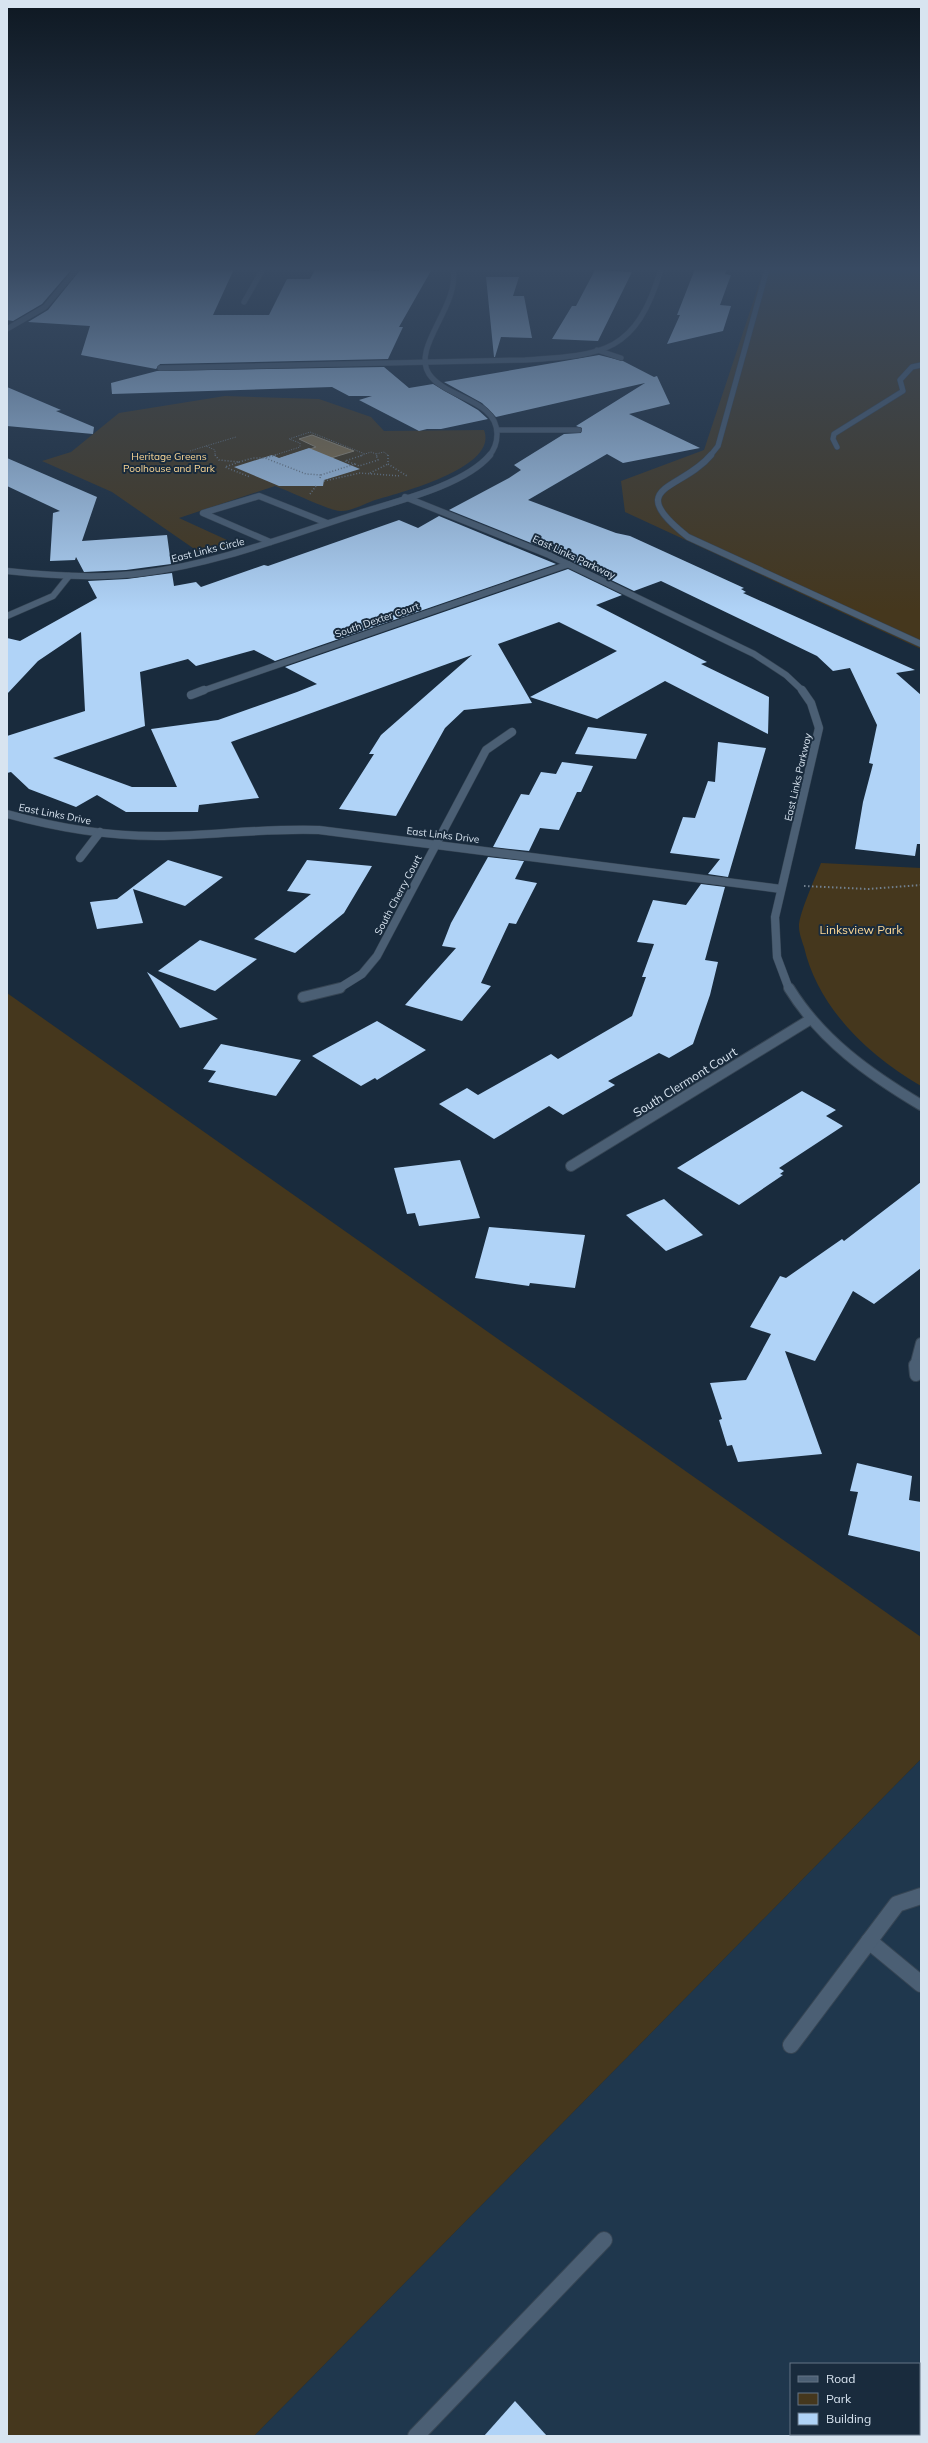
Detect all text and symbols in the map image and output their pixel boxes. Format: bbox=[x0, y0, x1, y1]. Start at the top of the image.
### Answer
park label: Heritage Greens Poolhouse and Park bbox=[123, 450, 216, 475]
street label: East Links Parkway bbox=[531, 532, 618, 582]
street label: East Links Circle bbox=[170, 535, 246, 565]
street label: South Dexter Court bbox=[333, 599, 421, 641]
street label: East Links Parkway bbox=[782, 731, 815, 822]
street label: East Links Drive bbox=[18, 801, 92, 827]
street label: East Links Drive bbox=[406, 824, 480, 846]
street label: South Cherry Court bbox=[371, 852, 425, 937]
park label: Linksview Park bbox=[820, 922, 903, 937]
street label: South Clermont Court bbox=[630, 1044, 740, 1120]
legend bbox=[790, 2363, 920, 2435]
text: Road bbox=[826, 2371, 855, 2386]
text: Park bbox=[826, 2391, 852, 2406]
text: Building bbox=[826, 2411, 871, 2426]

